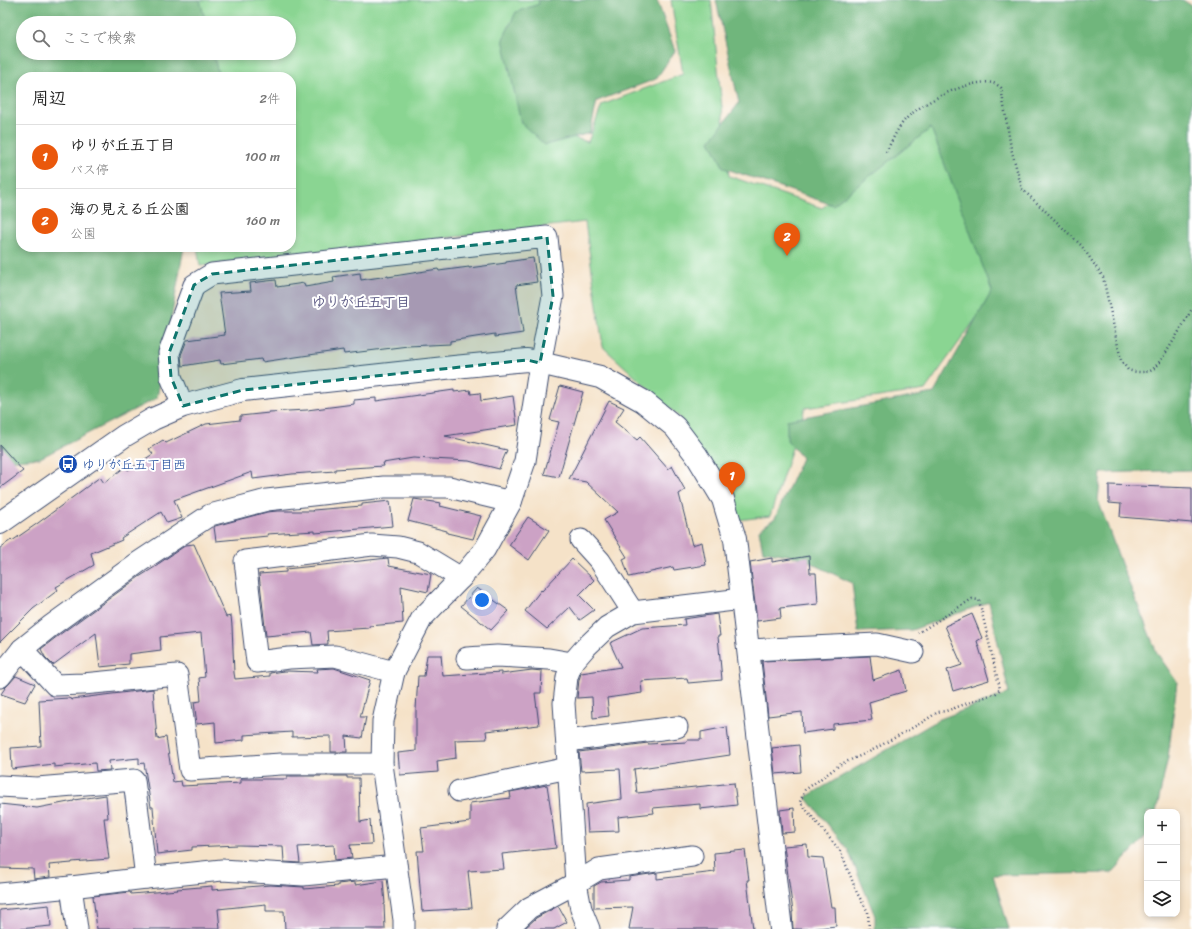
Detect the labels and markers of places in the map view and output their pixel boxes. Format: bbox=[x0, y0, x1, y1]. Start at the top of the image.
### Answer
pin: 2 bbox=[774, 223, 800, 256]
bus stop icon: ゆりが丘五丁目西 bbox=[57, 453, 79, 475]
place label: ゆりが丘五丁目西 bbox=[82, 453, 186, 476]
pin: 1 bbox=[719, 462, 745, 495]

